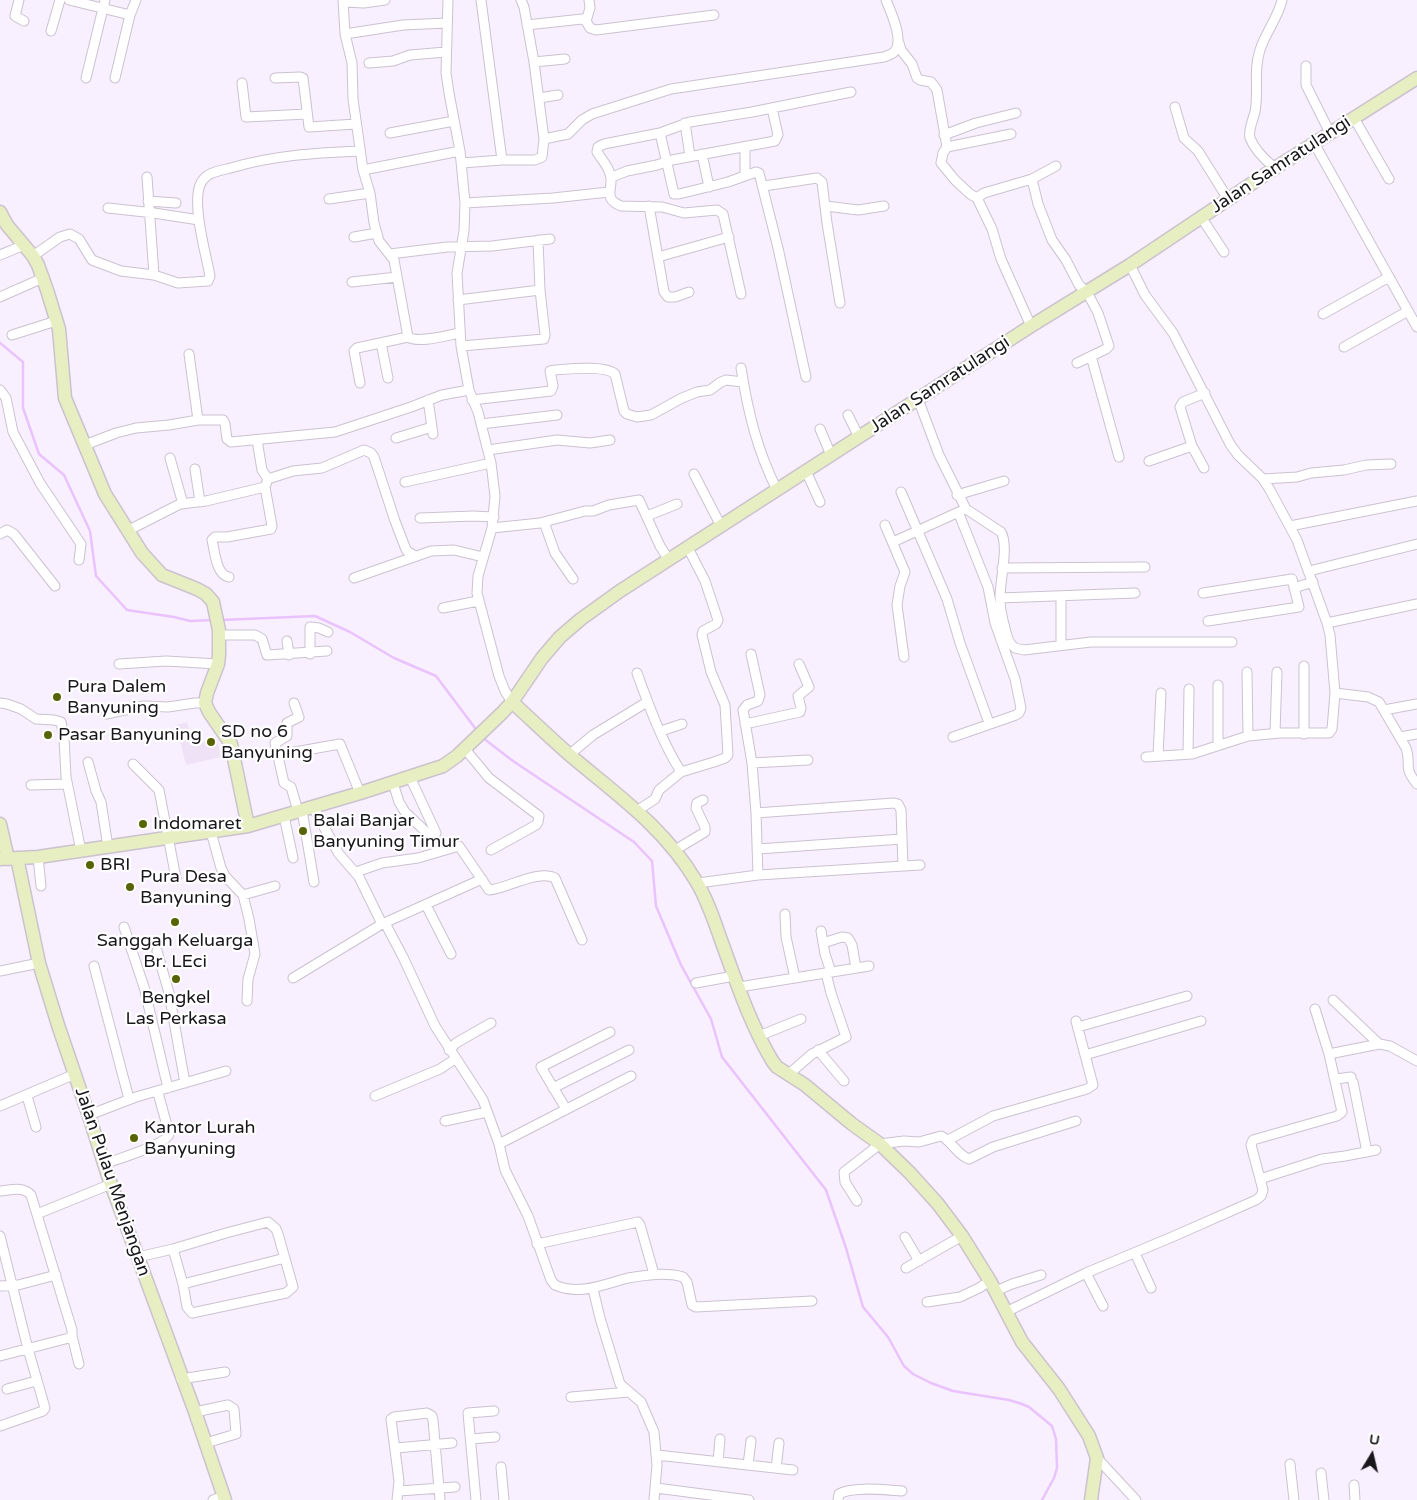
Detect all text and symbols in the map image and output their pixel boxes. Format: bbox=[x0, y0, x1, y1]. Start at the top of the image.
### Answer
street label: Jalan Samratulangi bbox=[1207, 112, 1355, 218]
street label: Jalan Samratulangi bbox=[866, 332, 1014, 438]
place label: Pura Dalem Banyuning bbox=[67, 676, 166, 719]
marker: Pura Dalem Banyuning bbox=[51, 691, 63, 703]
place label: SD no 6 Banyuning bbox=[221, 721, 313, 764]
place label: Pasar Banyuning bbox=[58, 724, 202, 746]
marker: Pasar Banyuning bbox=[42, 729, 54, 741]
marker: SD no 6 Banyuning bbox=[205, 736, 217, 748]
place label: Balai Banjar Banyuning Timur bbox=[313, 810, 459, 852]
place label: Indomaret bbox=[153, 813, 242, 835]
marker: Indomaret bbox=[137, 818, 149, 830]
marker: Balai Banjar Banyuning Timur bbox=[297, 825, 309, 837]
place label: BRI bbox=[100, 854, 130, 876]
marker: BRI bbox=[84, 859, 96, 871]
place label: Pura Desa Banyuning bbox=[140, 866, 232, 909]
marker: Pura Desa Banyuning bbox=[124, 881, 136, 893]
marker: Sanggah Keluarga Br. LEci bbox=[169, 916, 181, 928]
place label: Sanggah Keluarga Br. LEci bbox=[97, 930, 253, 972]
marker: Bengkel Las Perkasa bbox=[170, 973, 182, 985]
place label: Bengkel Las Perkasa bbox=[125, 987, 227, 1030]
street label: Jalan Pulau Menjangan bbox=[70, 1085, 154, 1279]
place label: Kantor Lurah Banyuning bbox=[144, 1117, 255, 1160]
marker: Kantor Lurah Banyuning bbox=[128, 1132, 140, 1144]
north arrow bbox=[1347, 1430, 1397, 1480]
text: U bbox=[1368, 1430, 1381, 1449]

